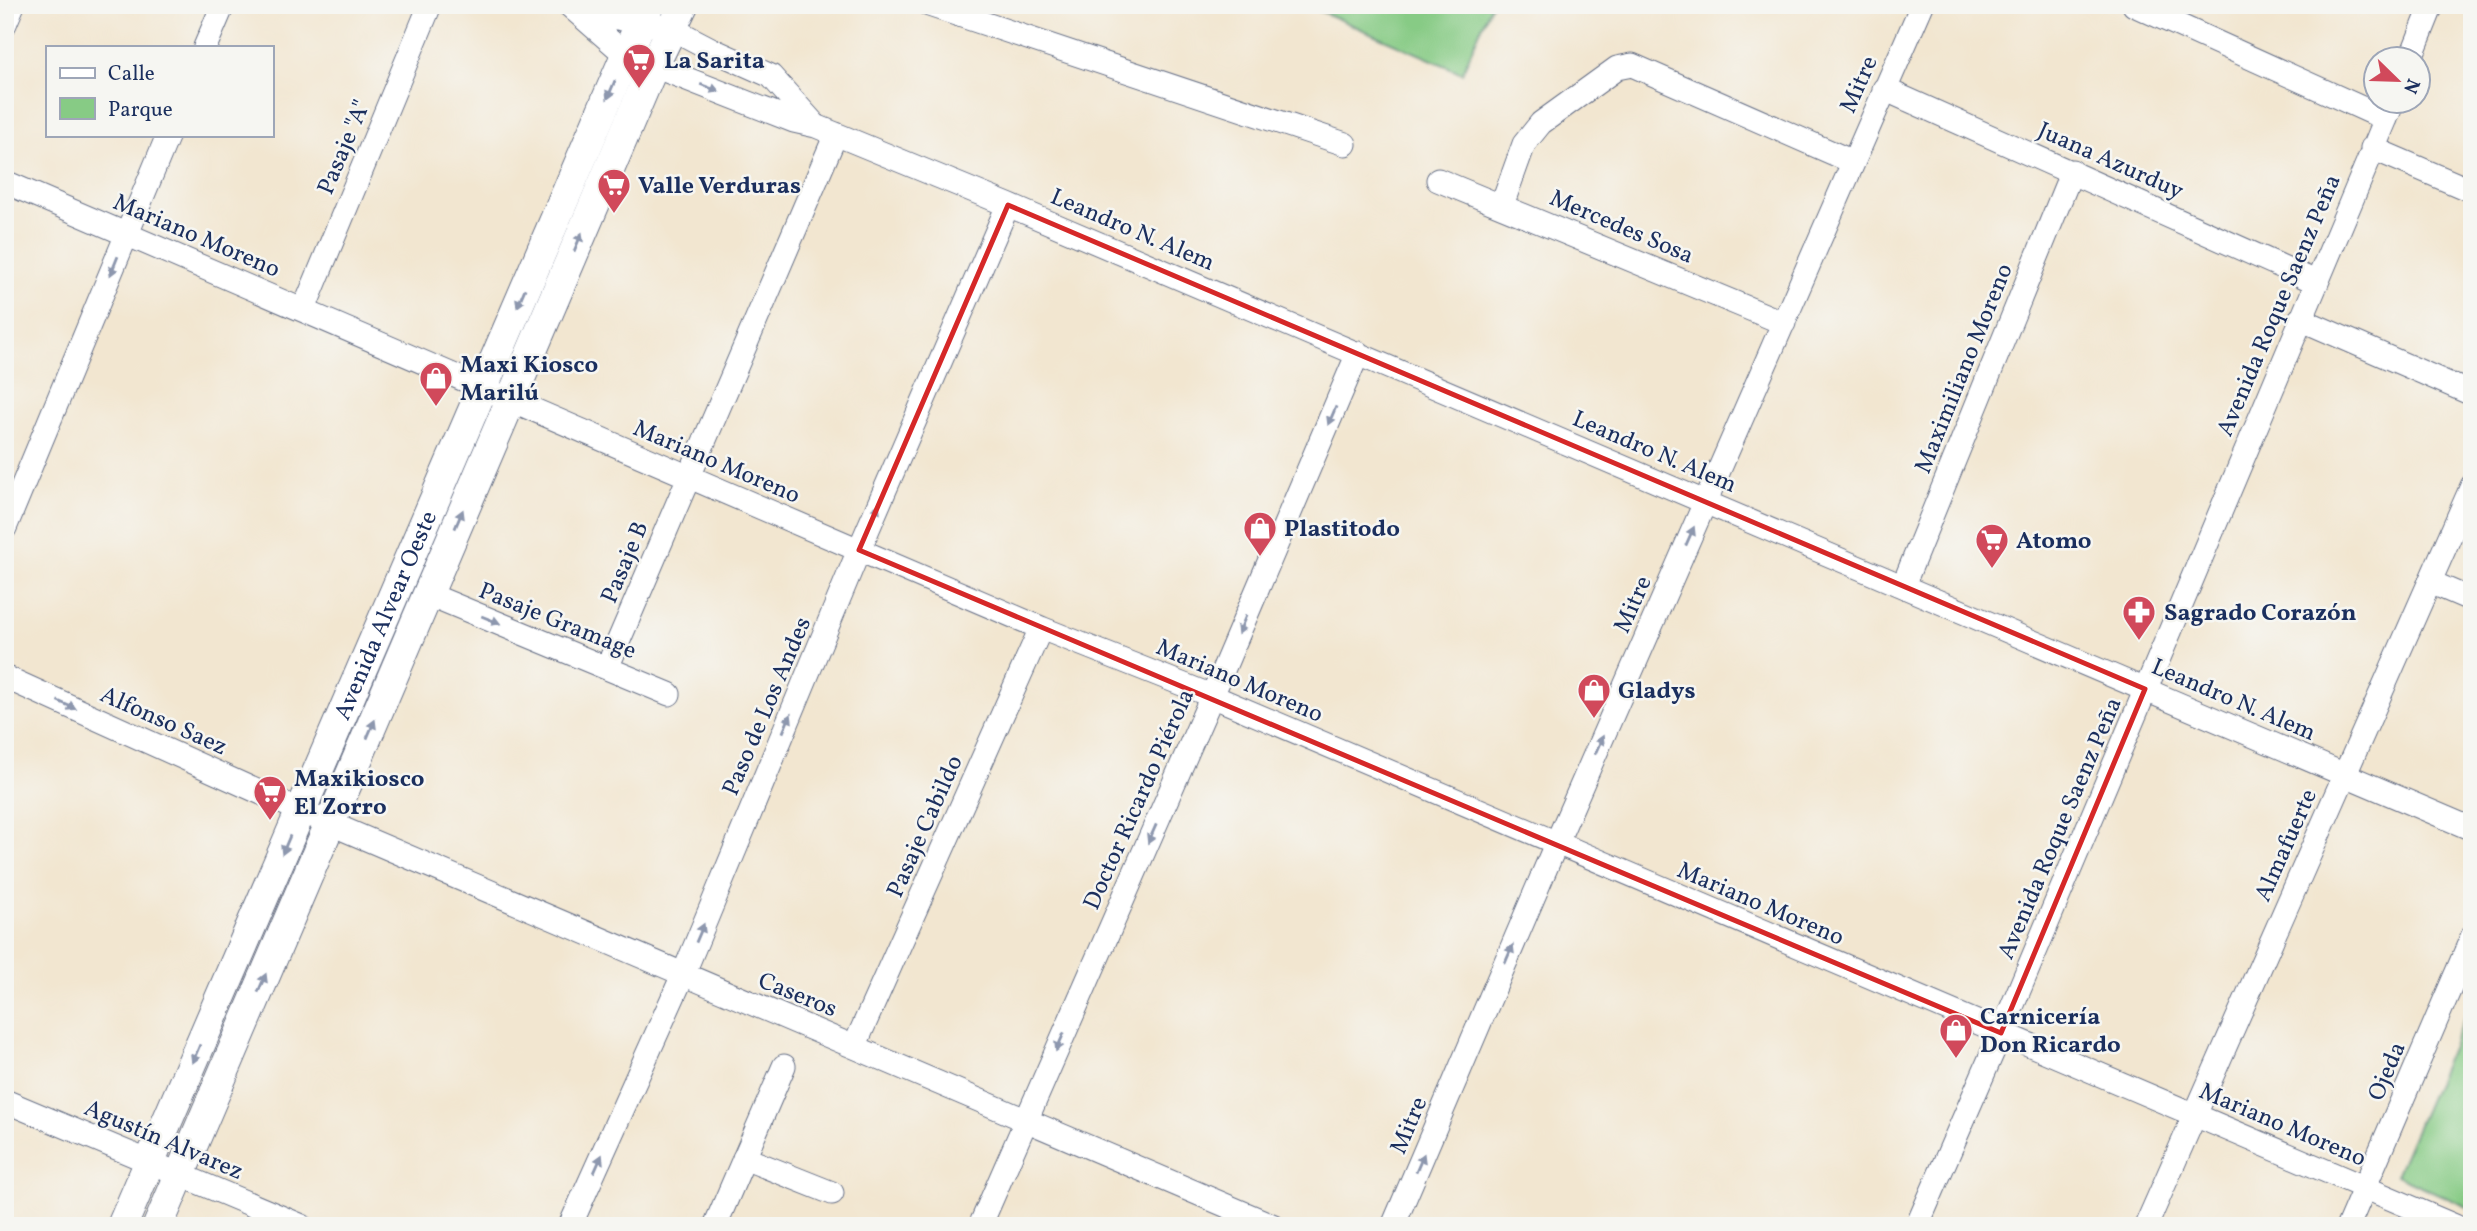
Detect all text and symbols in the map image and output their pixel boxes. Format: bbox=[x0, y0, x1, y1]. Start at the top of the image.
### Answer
supermarket icon: La Sarita bbox=[620, 41, 658, 90]
place label: La Sarita bbox=[664, 45, 765, 79]
legend bbox=[46, 46, 273, 136]
north arrow bbox=[2362, 46, 2432, 116]
street label: Mitre bbox=[1832, 51, 1887, 119]
text: Calle bbox=[108, 60, 155, 89]
text: N bbox=[2396, 74, 2425, 97]
one-way arrow bbox=[605, 79, 616, 100]
one-way arrow bbox=[700, 83, 721, 94]
street label: Pasaje "A" bbox=[310, 95, 380, 200]
text: Parque bbox=[108, 96, 173, 125]
street label: Juana Azurduy bbox=[2032, 115, 2189, 209]
supermarket icon: Valle Verduras bbox=[595, 166, 633, 215]
place label: Valle Verduras bbox=[638, 170, 801, 204]
street label: Avenida Roque Saenz Peña bbox=[2209, 170, 2350, 442]
street label: Leandro N. Alem bbox=[1045, 181, 1220, 281]
street label: Mercedes Sosa bbox=[1544, 182, 1699, 274]
street label: Mariano Moreno bbox=[107, 186, 285, 287]
one-way arrow bbox=[572, 232, 583, 253]
one-way arrow bbox=[108, 255, 119, 276]
street label: Maximiliano Moreno bbox=[1907, 259, 2023, 479]
one-way arrow bbox=[515, 288, 526, 309]
place label: Maxi Kiosco Marilú bbox=[460, 349, 598, 411]
shop icon: Maxi Kiosco Marilú bbox=[417, 359, 455, 408]
street label: Leandro N. Alem bbox=[1567, 403, 1742, 503]
one-way arrow bbox=[1326, 405, 1337, 426]
street label: Mariano Moreno bbox=[627, 412, 805, 513]
one-way arrow bbox=[870, 503, 881, 524]
street label: Avenida Alvear Oeste bbox=[327, 506, 447, 726]
one-way arrow bbox=[454, 508, 465, 529]
shop icon: Plastitodo bbox=[1241, 509, 1279, 558]
place label: Plastitodo bbox=[1284, 513, 1400, 547]
street label: Pasaje B bbox=[593, 517, 658, 609]
supermarket icon: Atomo bbox=[1973, 521, 2011, 570]
place label: Atomo bbox=[2016, 525, 2091, 559]
one-way arrow bbox=[1685, 526, 1696, 547]
street label: Mitre bbox=[1606, 571, 1661, 639]
street label: Pasaje Gramage bbox=[473, 575, 641, 669]
pharmacy icon: Sagrado Corazón bbox=[2120, 593, 2158, 642]
place label: Sagrado Corazón bbox=[2164, 597, 2357, 631]
street label: Paso de Los Andes bbox=[715, 612, 821, 801]
one-way arrow bbox=[480, 615, 501, 626]
one-way arrow bbox=[1237, 615, 1248, 636]
street label: Mariano Moreno bbox=[1150, 631, 1328, 732]
street label: Leandro N. Alem bbox=[2146, 651, 2321, 751]
shop icon: Gladys bbox=[1575, 671, 1613, 720]
place label: Gladys bbox=[1618, 675, 1696, 709]
street label: Alfonso Saez bbox=[94, 679, 232, 765]
street label: Doctor Ricardo Piérola bbox=[1076, 684, 1204, 916]
street label: Avenida Roque Saenz Peña bbox=[1990, 693, 2131, 965]
one-way arrow bbox=[57, 700, 78, 711]
one-way arrow bbox=[782, 713, 793, 734]
one-way arrow bbox=[365, 718, 376, 739]
one-way arrow bbox=[1594, 734, 1605, 755]
street label: Pasaje Cabildo bbox=[879, 750, 972, 903]
place label: Maxikiosco El Zorro bbox=[294, 763, 425, 825]
supermarket icon: Maxikiosco El Zorro bbox=[251, 773, 289, 822]
street label: Almafuerte bbox=[2247, 784, 2327, 908]
one-way arrow bbox=[1146, 823, 1157, 844]
one-way arrow bbox=[280, 835, 291, 856]
street label: Mariano Moreno bbox=[1671, 854, 1849, 955]
one-way arrow bbox=[695, 923, 706, 944]
one-way arrow bbox=[1504, 943, 1515, 964]
street label: Caseros bbox=[753, 965, 842, 1027]
one-way arrow bbox=[256, 973, 268, 993]
place label: Carnicería Don Ricardo bbox=[1980, 1001, 2121, 1063]
shop icon: Carnicería Don Ricardo bbox=[1937, 1011, 1975, 1060]
one-way arrow bbox=[1054, 1031, 1065, 1052]
street label: Ojeda bbox=[2360, 1037, 2415, 1107]
one-way arrow bbox=[190, 1044, 202, 1064]
street label: Mariano Moreno bbox=[2193, 1075, 2371, 1176]
street label: Agustín Alvarez bbox=[78, 1092, 248, 1190]
street label: Mitre bbox=[1383, 1092, 1437, 1160]
one-way arrow bbox=[593, 1153, 604, 1174]
one-way arrow bbox=[1414, 1153, 1426, 1173]

